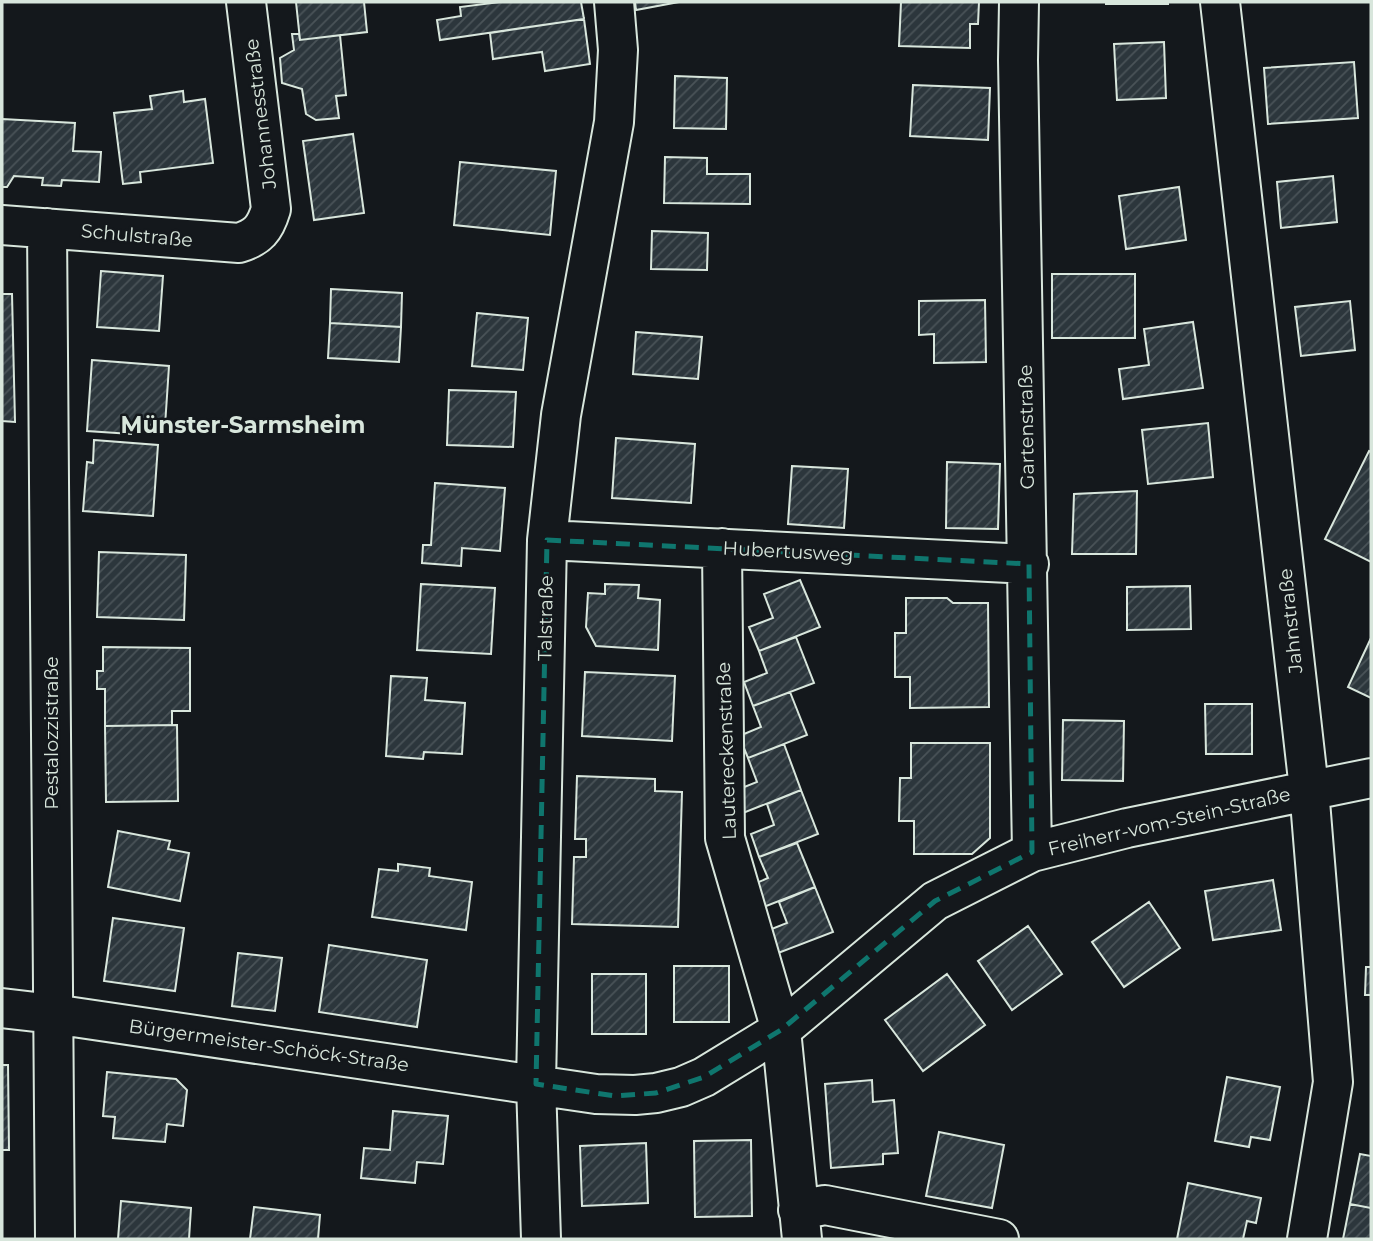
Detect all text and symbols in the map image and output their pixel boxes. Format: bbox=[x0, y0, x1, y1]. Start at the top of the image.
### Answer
street label: Johannesstraße bbox=[240, 38, 281, 191]
street label: Schulstraße bbox=[80, 219, 194, 252]
street label: Gartenstraße bbox=[1014, 364, 1039, 490]
district label: Münster-Sarmsheim bbox=[121, 411, 365, 439]
street label: Hubertusweg bbox=[722, 537, 854, 566]
street label: Jahnstraße bbox=[1274, 567, 1308, 676]
street label: Talstraße bbox=[533, 575, 558, 661]
street label: Pestalozzistraße bbox=[40, 656, 63, 810]
street label: Lautereckenstraße bbox=[712, 662, 741, 840]
street label: Freiherr-vom-Stein-Straße bbox=[1046, 782, 1293, 861]
street label: Bürgermeister-Schöck-Straße bbox=[127, 1014, 410, 1077]

